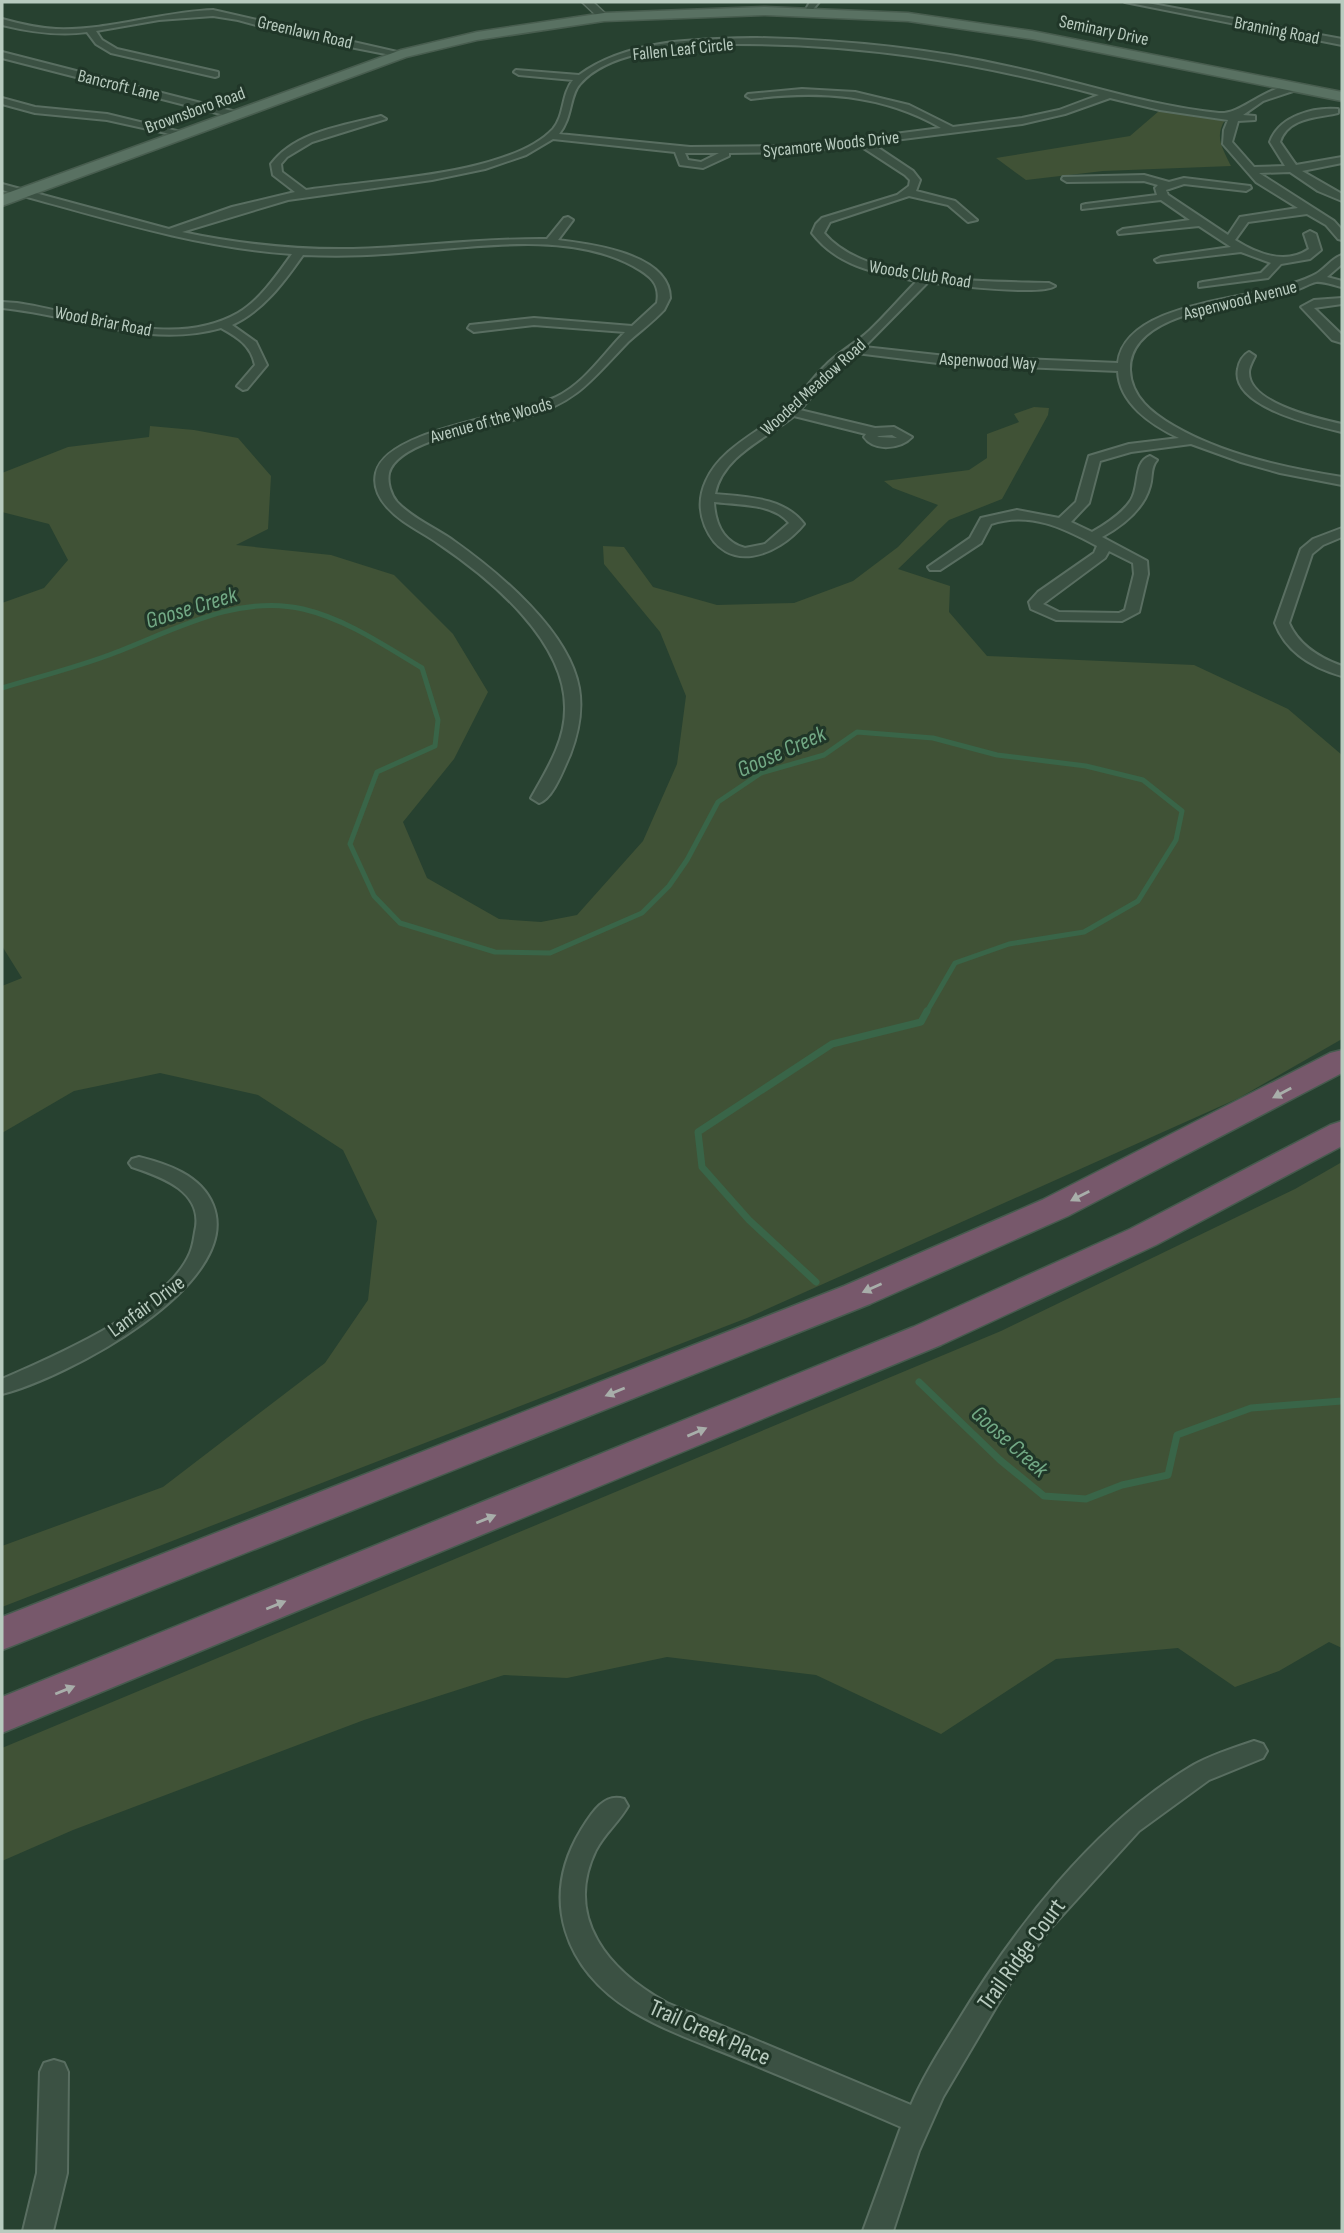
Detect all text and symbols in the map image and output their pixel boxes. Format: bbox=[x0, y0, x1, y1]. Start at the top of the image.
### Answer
street label: Greenlawn Road bbox=[255, 11, 354, 54]
street label: Seminary Drive bbox=[1057, 11, 1151, 50]
street label: Branning Road bbox=[1233, 12, 1321, 49]
street label: Fallen Leaf Circle bbox=[632, 34, 735, 65]
street label: Bancroft Lane bbox=[76, 65, 162, 106]
street label: Brownsboro Road bbox=[142, 83, 248, 138]
street label: Sycamore Woods Drive bbox=[762, 127, 900, 162]
street label: Woods Club Road bbox=[867, 256, 972, 293]
street label: Aspenwood Avenue bbox=[1180, 276, 1299, 325]
street label: Wood Briar Road bbox=[53, 302, 153, 341]
street label: Wooded Meadow Road bbox=[756, 335, 870, 440]
street label: Aspenwood Way bbox=[938, 348, 1037, 375]
street label: Avenue of the Woods bbox=[427, 393, 555, 448]
water label: Goose Creek bbox=[142, 580, 242, 635]
water label: Goose Creek bbox=[733, 719, 831, 784]
one-way arrow bbox=[1272, 1087, 1292, 1098]
one-way arrow bbox=[1069, 1189, 1089, 1201]
street label: Lanfair Drive bbox=[103, 1270, 190, 1343]
one-way arrow bbox=[861, 1283, 882, 1294]
one-way arrow bbox=[605, 1387, 626, 1398]
water label: Goose Creek bbox=[965, 1400, 1055, 1485]
one-way arrow bbox=[686, 1427, 707, 1438]
one-way arrow bbox=[476, 1513, 497, 1524]
one-way arrow bbox=[265, 1599, 286, 1610]
one-way arrow bbox=[55, 1685, 76, 1696]
street label: Trail Ridge Court bbox=[971, 1893, 1072, 2016]
street label: Trail Creek Place bbox=[645, 1993, 775, 2072]

